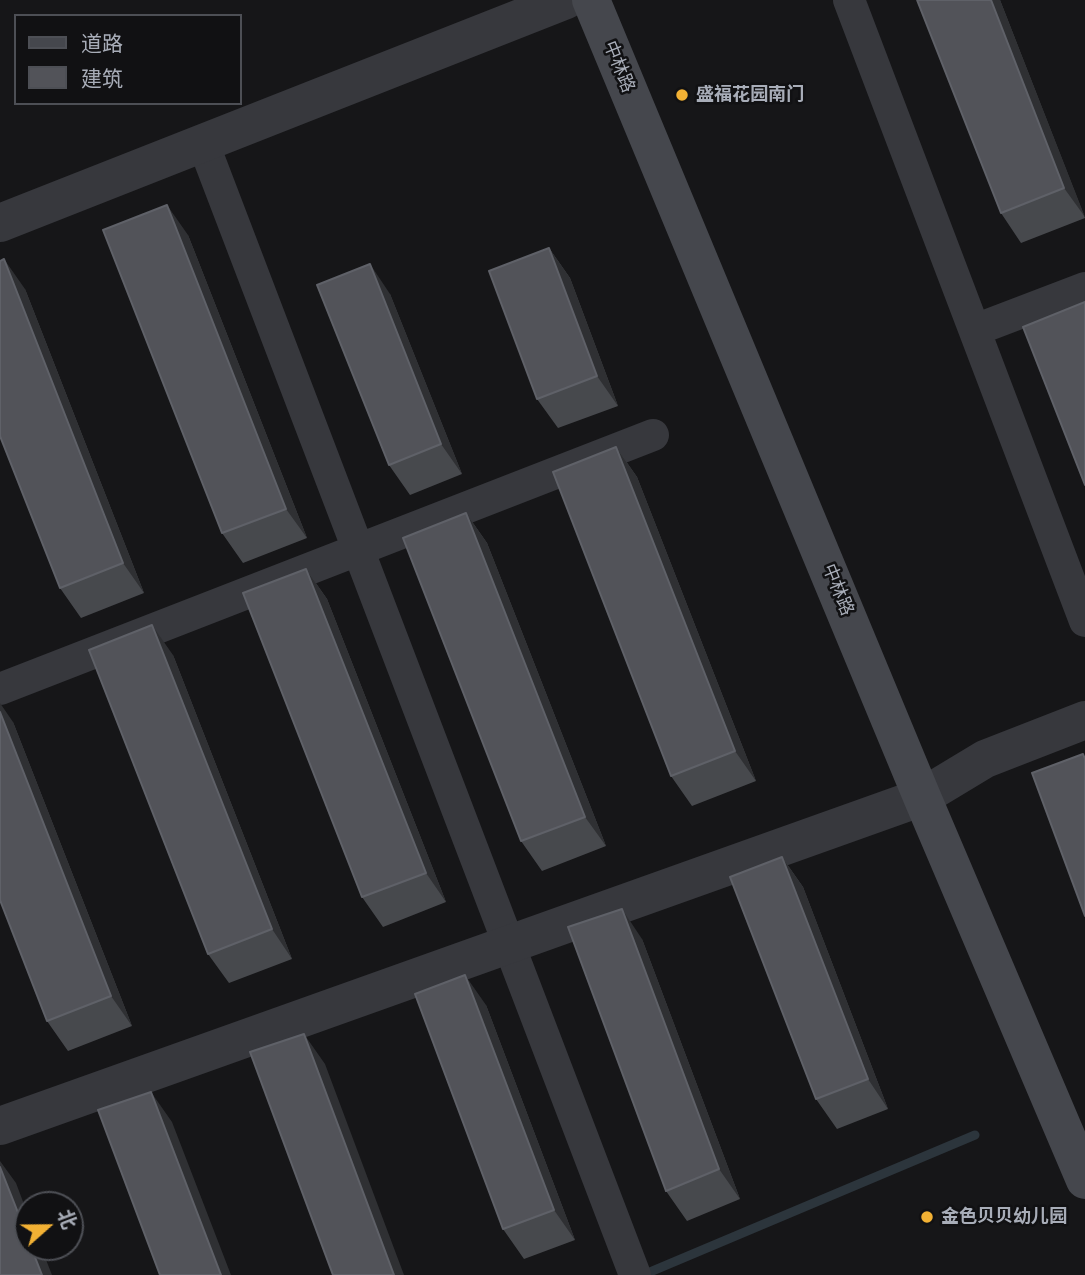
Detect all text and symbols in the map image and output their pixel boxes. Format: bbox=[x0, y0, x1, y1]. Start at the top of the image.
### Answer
legend bbox=[14, 14, 242, 105]
text: 道路 bbox=[81, 29, 123, 58]
street label: 中林路 bbox=[598, 38, 638, 96]
text: 建筑 bbox=[81, 64, 123, 93]
place label: 盛福花园南门 bbox=[696, 84, 804, 106]
marker: 盛福花园南门 bbox=[674, 87, 690, 103]
street label: 中林路 bbox=[817, 561, 857, 619]
north arrow bbox=[14, 1191, 84, 1261]
text: 北 bbox=[51, 1205, 83, 1233]
place label: 金色贝贝幼儿园 bbox=[941, 1206, 1067, 1228]
marker: 金色贝贝幼儿园 bbox=[919, 1209, 935, 1225]

